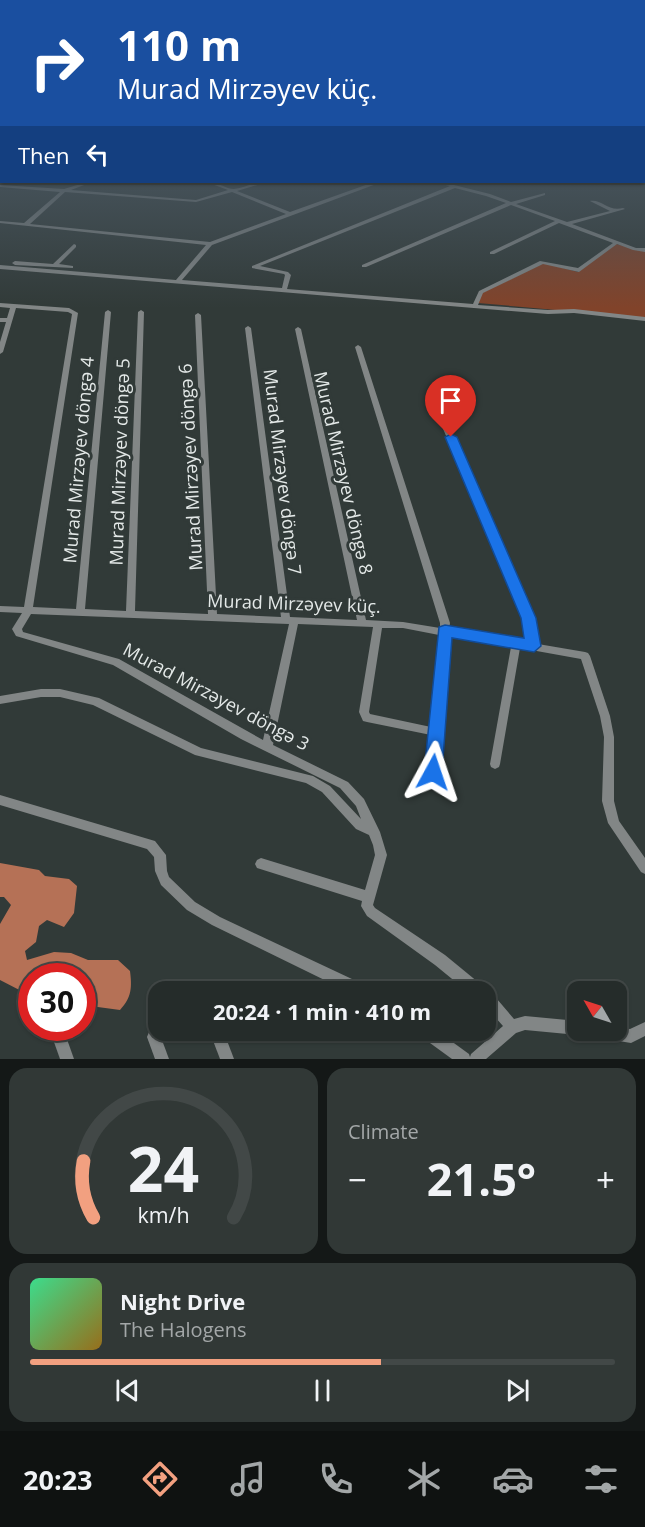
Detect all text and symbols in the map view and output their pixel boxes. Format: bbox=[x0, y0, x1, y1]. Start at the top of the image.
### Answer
text: 110 m bbox=[117, 16, 241, 73]
icon: right bbox=[18, 24, 96, 102]
text: Murad Mirzəyev küç. bbox=[117, 70, 377, 107]
icon: left bbox=[81, 138, 114, 171]
text: Then bbox=[18, 140, 69, 170]
street label: Murad Mirzəyev döngə 4 bbox=[57, 356, 99, 564]
street label: Murad Mirzəyev döngə 5 bbox=[103, 358, 135, 566]
street label: Murad Mirzəyev döngə 6 bbox=[173, 363, 207, 571]
street label: Murad Mirzəyev döngə 7 bbox=[258, 367, 308, 576]
street label: Murad Mirzəyev döngə 8 bbox=[309, 369, 379, 577]
pin bbox=[425, 375, 476, 437]
icon: arrive bbox=[434, 384, 467, 417]
street label: Murad Mirzəyev küç. bbox=[207, 588, 381, 618]
street label: Murad Mirzəyev döngə 3 bbox=[119, 637, 314, 755]
position arrow bbox=[401, 740, 465, 804]
speed limit sign: 30 bbox=[18, 963, 96, 1041]
north arrow bbox=[567, 981, 627, 1041]
map controls bbox=[567, 981, 627, 1041]
text: 20:24 · 1 min · 410 m bbox=[213, 996, 431, 1026]
text: Climate bbox=[348, 1118, 419, 1145]
text: 24 bbox=[128, 1125, 199, 1210]
text: 21.5° bbox=[427, 1148, 536, 1209]
text: − bbox=[348, 1157, 367, 1202]
text: + bbox=[596, 1157, 615, 1202]
text: km/h bbox=[137, 1200, 190, 1229]
text: Night Drive bbox=[120, 1286, 245, 1316]
text: The Halogens bbox=[120, 1316, 247, 1343]
icon: previous bbox=[111, 1374, 144, 1407]
icon: pause bbox=[306, 1374, 339, 1407]
icon: next bbox=[501, 1374, 534, 1407]
icon: directions bbox=[139, 1458, 181, 1500]
icon: music bbox=[227, 1458, 269, 1500]
icon: phone bbox=[315, 1458, 357, 1500]
icon: climate bbox=[403, 1458, 445, 1500]
icon: car bbox=[492, 1458, 534, 1500]
icon: filters bbox=[580, 1458, 622, 1500]
text: 20:23 bbox=[23, 1461, 93, 1498]

